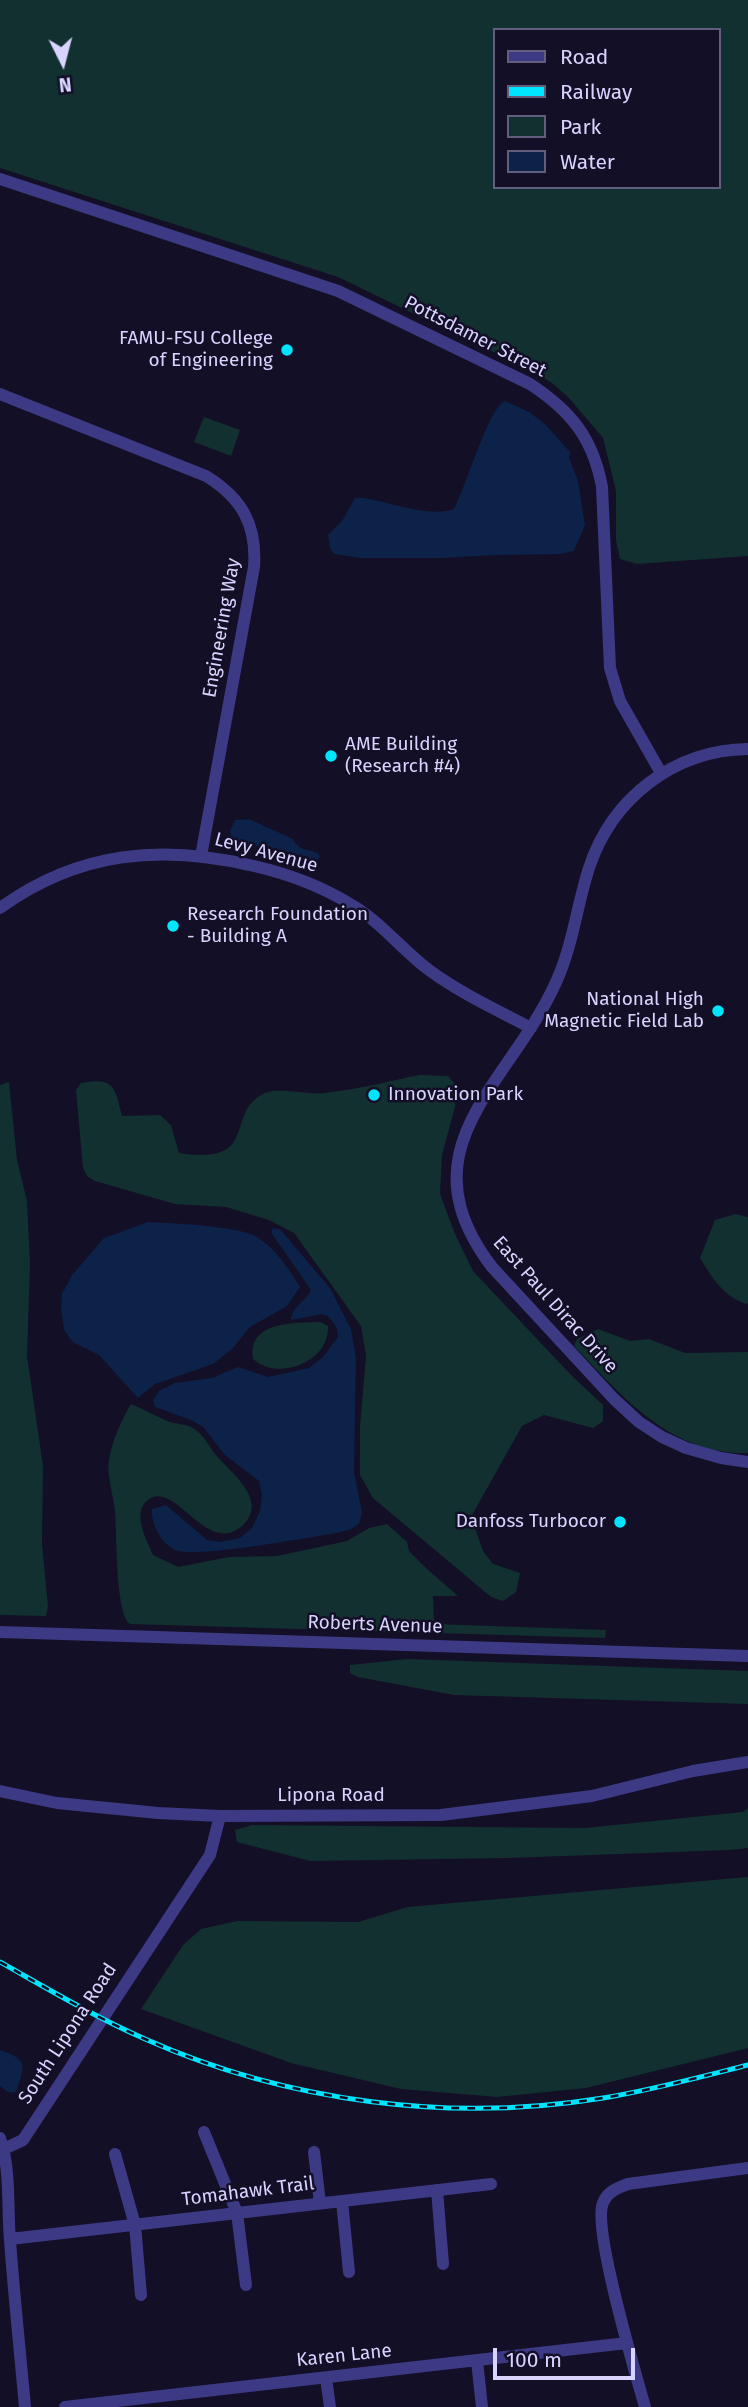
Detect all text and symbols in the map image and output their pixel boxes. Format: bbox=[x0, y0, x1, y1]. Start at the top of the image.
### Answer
north arrow bbox=[28, 28, 98, 98]
legend bbox=[492, 28, 720, 189]
text: Road bbox=[560, 44, 608, 70]
text: N bbox=[58, 72, 73, 96]
text: Railway bbox=[560, 79, 632, 105]
text: Park bbox=[560, 114, 601, 140]
text: Water bbox=[560, 149, 615, 175]
street label: Pottsdamer Street bbox=[400, 291, 550, 383]
place label: FAMU-FSU College of Engineering bbox=[119, 328, 273, 372]
marker: FAMU-FSU College of Engineering bbox=[279, 342, 295, 358]
street label: Engineering Way bbox=[198, 556, 246, 700]
place label: AME Building (Research #4) bbox=[345, 734, 460, 778]
marker: AME Building (Research #4) bbox=[323, 748, 339, 764]
street label: Levy Avenue bbox=[212, 828, 320, 878]
place label: Research Foundation - Building A bbox=[187, 904, 368, 948]
marker: Research Foundation - Building A bbox=[165, 918, 181, 934]
place label: National High Magnetic Field Lab bbox=[544, 989, 704, 1033]
marker: National High Magnetic Field Lab bbox=[710, 1003, 726, 1019]
place label: Innovation Park bbox=[388, 1084, 523, 1106]
marker: Innovation Park bbox=[366, 1087, 382, 1103]
street label: East Paul Dirac Drive bbox=[488, 1232, 622, 1378]
place label: Danfoss Turbocor bbox=[456, 1511, 606, 1533]
marker: Danfoss Turbocor bbox=[612, 1514, 628, 1530]
street label: Roberts Avenue bbox=[307, 1611, 443, 1639]
street label: Lipona Road bbox=[277, 1785, 385, 1807]
street label: South Lipona Road bbox=[14, 1959, 122, 2109]
street label: Tomahawk Trail bbox=[180, 2173, 316, 2211]
scale bar bbox=[496, 2334, 638, 2378]
street label: Karen Lane bbox=[295, 2340, 393, 2372]
text: 100 m bbox=[506, 2347, 562, 2373]

